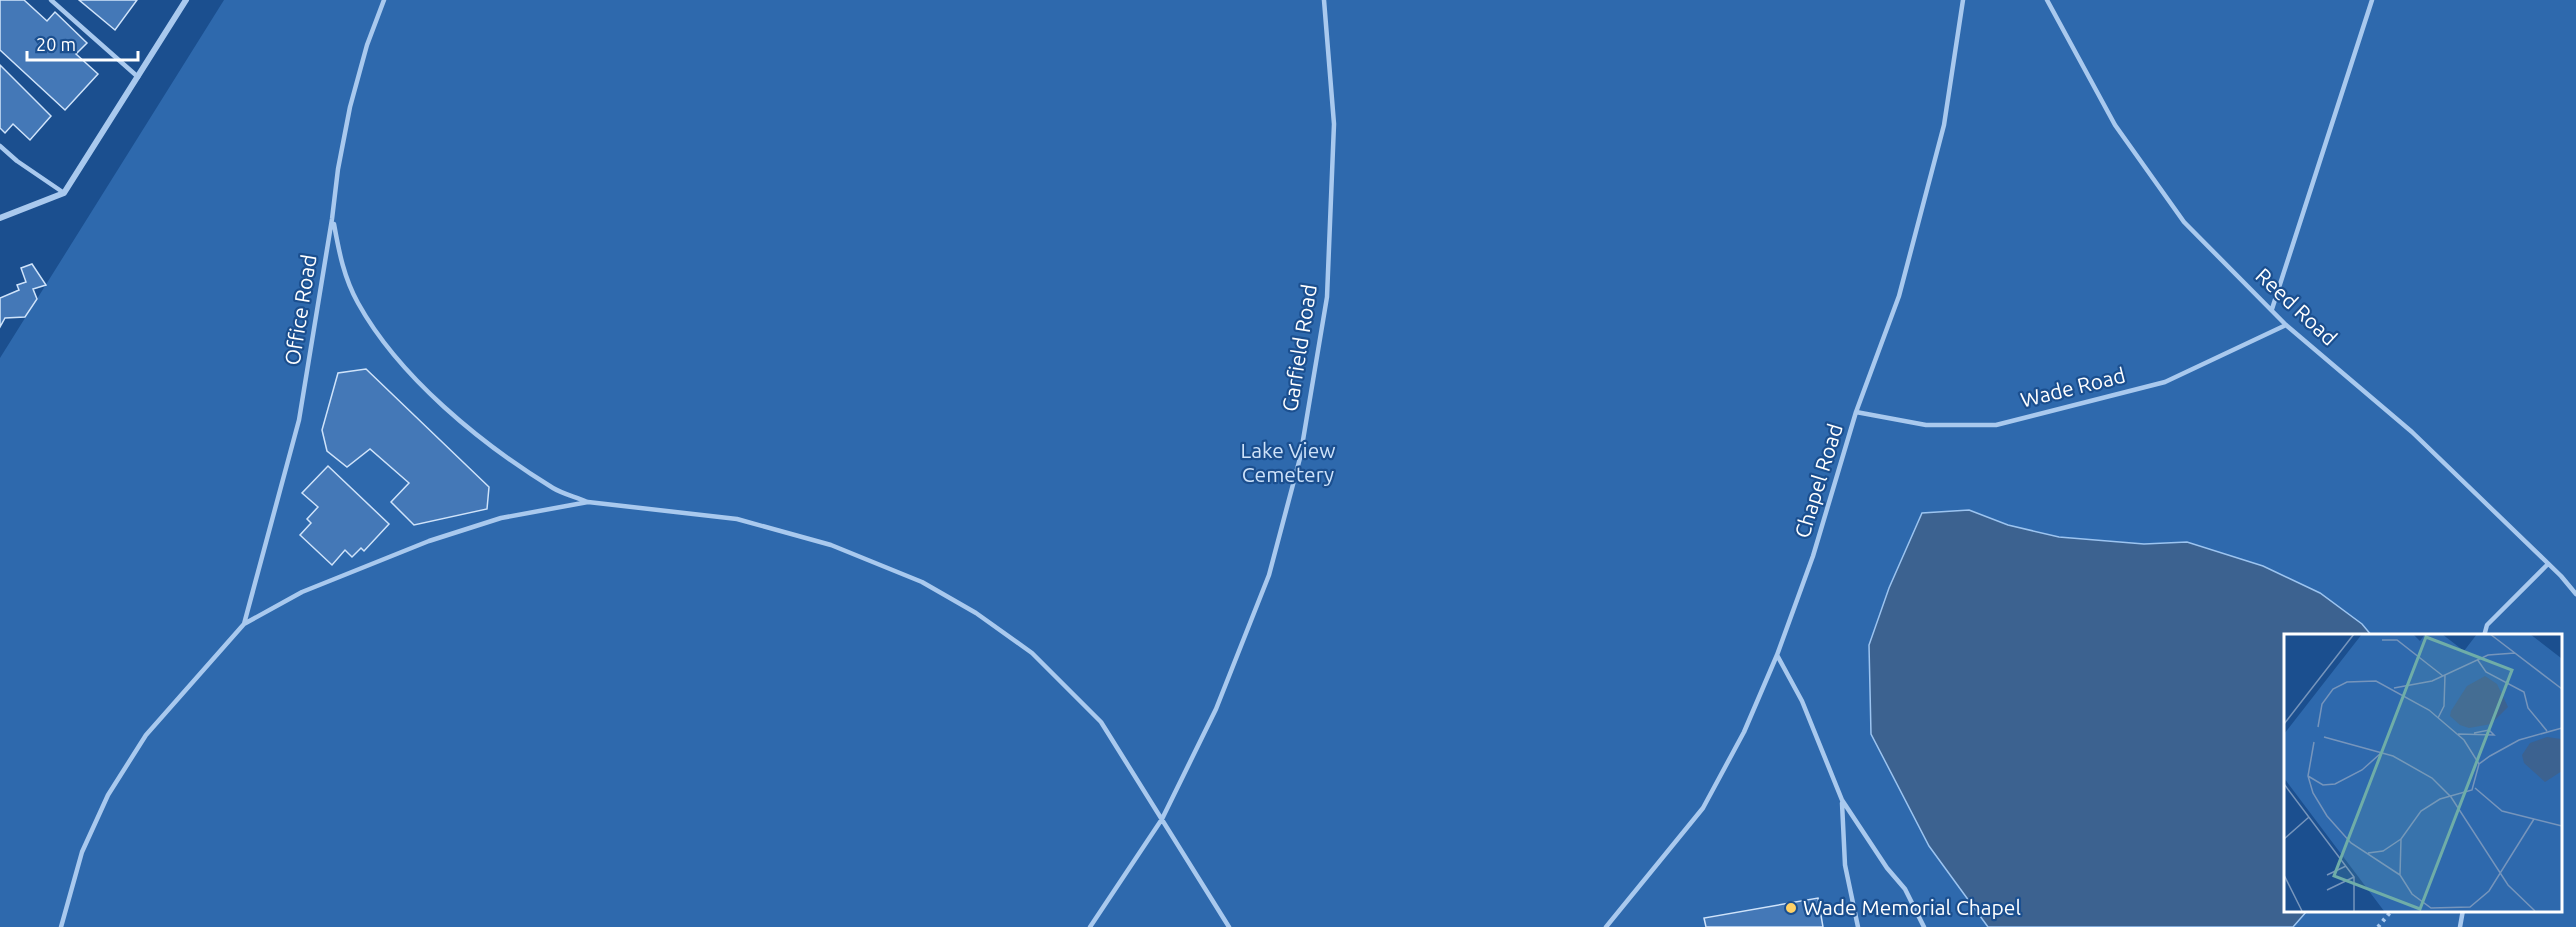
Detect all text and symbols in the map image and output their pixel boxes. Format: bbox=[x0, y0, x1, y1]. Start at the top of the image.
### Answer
scale bar bbox=[27, 24, 138, 62]
text: 20 m bbox=[36, 34, 76, 54]
street label: Office Road bbox=[279, 253, 321, 367]
street label: Reed Road bbox=[2251, 263, 2342, 350]
street label: Garfield Road bbox=[1277, 283, 1321, 413]
street label: Wade Road bbox=[2018, 362, 2128, 412]
street label: Chapel Road bbox=[1789, 421, 1847, 541]
park label: Lake View Cemetery bbox=[1240, 438, 1336, 486]
inset map bbox=[2284, 634, 2561, 912]
place label: Wade Memorial Chapel bbox=[1803, 895, 2021, 919]
marker: Wade Memorial Chapel bbox=[1784, 901, 1798, 915]

